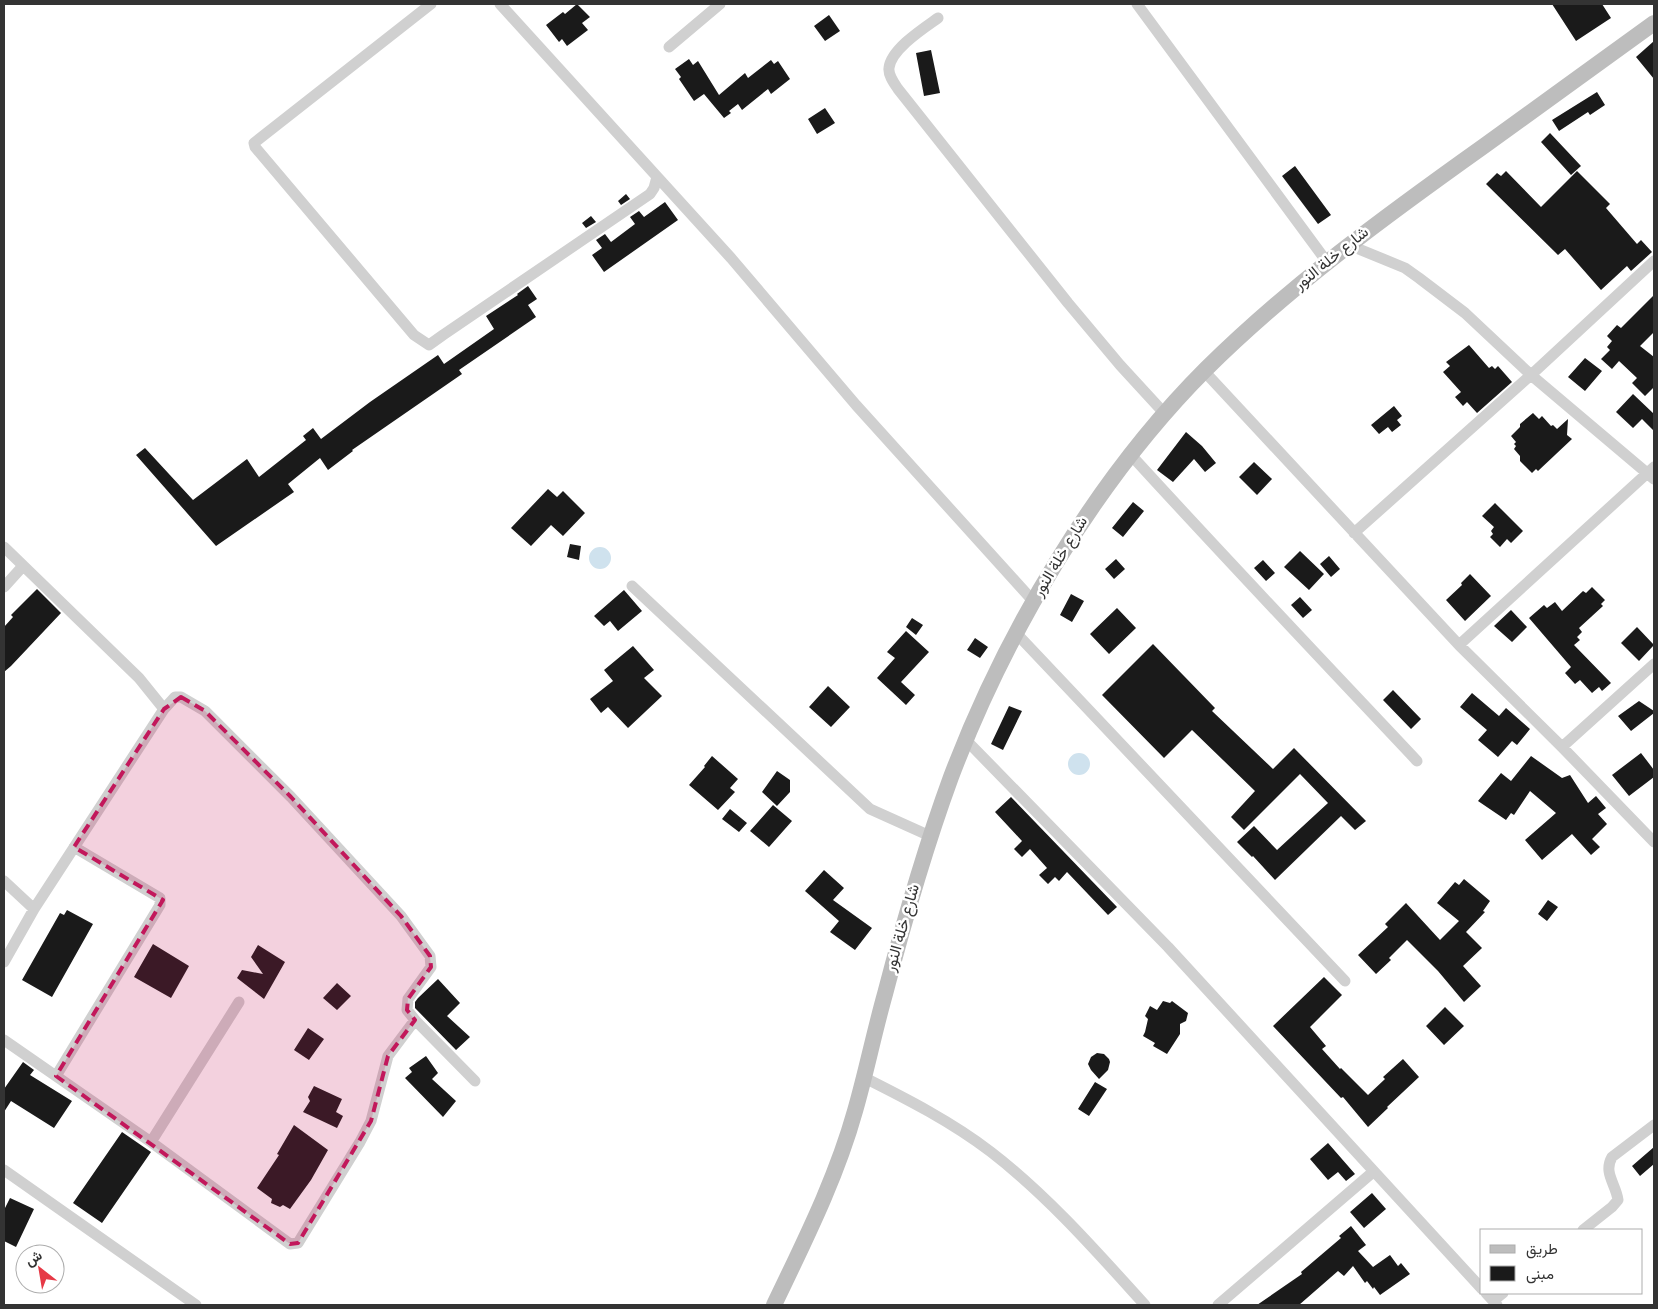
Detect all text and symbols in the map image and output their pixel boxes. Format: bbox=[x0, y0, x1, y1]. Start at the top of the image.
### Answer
street label: شارع خلة النور bbox=[1290, 223, 1373, 296]
street label: شارع خلة النور bbox=[1029, 513, 1093, 602]
street label: شارع خلة النور bbox=[881, 882, 925, 975]
legend bbox=[1480, 1229, 1643, 1294]
text: طريق bbox=[1526, 1241, 1558, 1260]
north arrow bbox=[15, 1244, 65, 1294]
text: ش bbox=[22, 1247, 46, 1271]
text: مبنى bbox=[1526, 1266, 1554, 1285]

